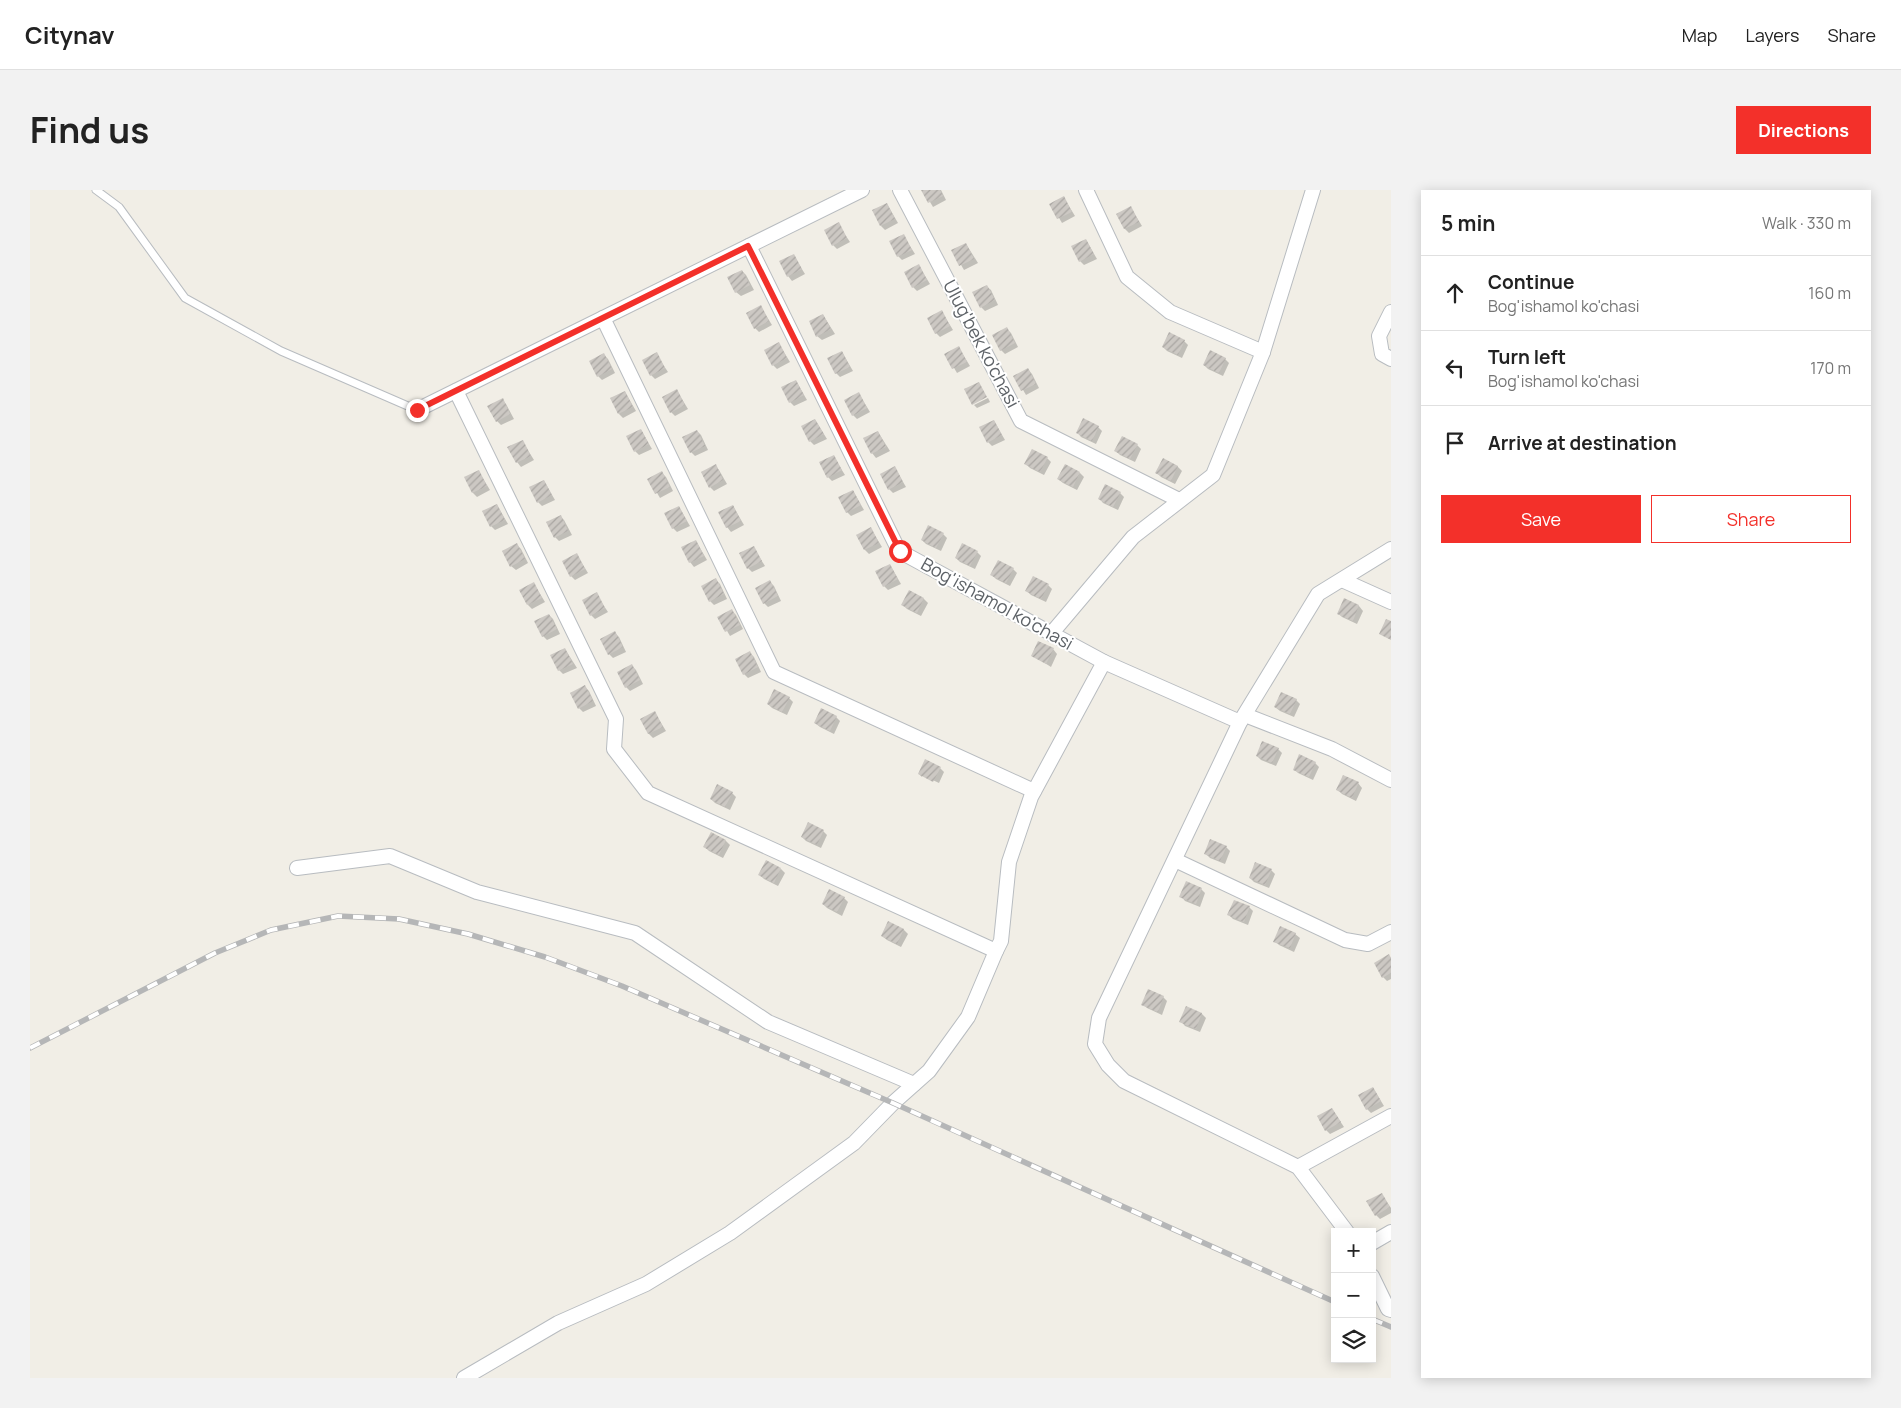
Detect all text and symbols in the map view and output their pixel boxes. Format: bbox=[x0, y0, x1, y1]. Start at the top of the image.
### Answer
text: Citynav bbox=[25, 18, 115, 51]
text: Map bbox=[1682, 23, 1717, 47]
text: Layers bbox=[1745, 23, 1799, 47]
text: Share bbox=[1827, 23, 1876, 47]
text: Find us bbox=[30, 106, 149, 154]
button: Directions bbox=[1736, 106, 1871, 154]
text: 5 min bbox=[1441, 209, 1495, 237]
text: Walk · 330 m bbox=[1762, 212, 1851, 234]
text: Continue bbox=[1488, 269, 1574, 295]
street label: Ulug'bek ko'chasi bbox=[938, 275, 1026, 412]
icon: ahead bbox=[1441, 279, 1469, 307]
text: 160 m bbox=[1808, 282, 1851, 304]
text: Bog'ishamol ko'chasi bbox=[1488, 295, 1640, 317]
text: Turn left bbox=[1488, 344, 1566, 370]
icon: left bbox=[1441, 354, 1469, 382]
text: 170 m bbox=[1810, 357, 1851, 379]
text: Bog'ishamol ko'chasi bbox=[1488, 370, 1640, 392]
route end bbox=[406, 399, 429, 422]
icon: arrive bbox=[1441, 429, 1469, 457]
text: Arrive at destination bbox=[1488, 430, 1677, 456]
button: Save bbox=[1441, 495, 1641, 543]
button: Share bbox=[1651, 495, 1851, 543]
route start bbox=[889, 540, 912, 563]
street label: Bog'ishamol ko'chasi bbox=[917, 551, 1078, 655]
map controls bbox=[1331, 1228, 1376, 1363]
button: + bbox=[1331, 1228, 1376, 1273]
button: − bbox=[1331, 1273, 1376, 1318]
button: layers bbox=[1331, 1318, 1376, 1363]

